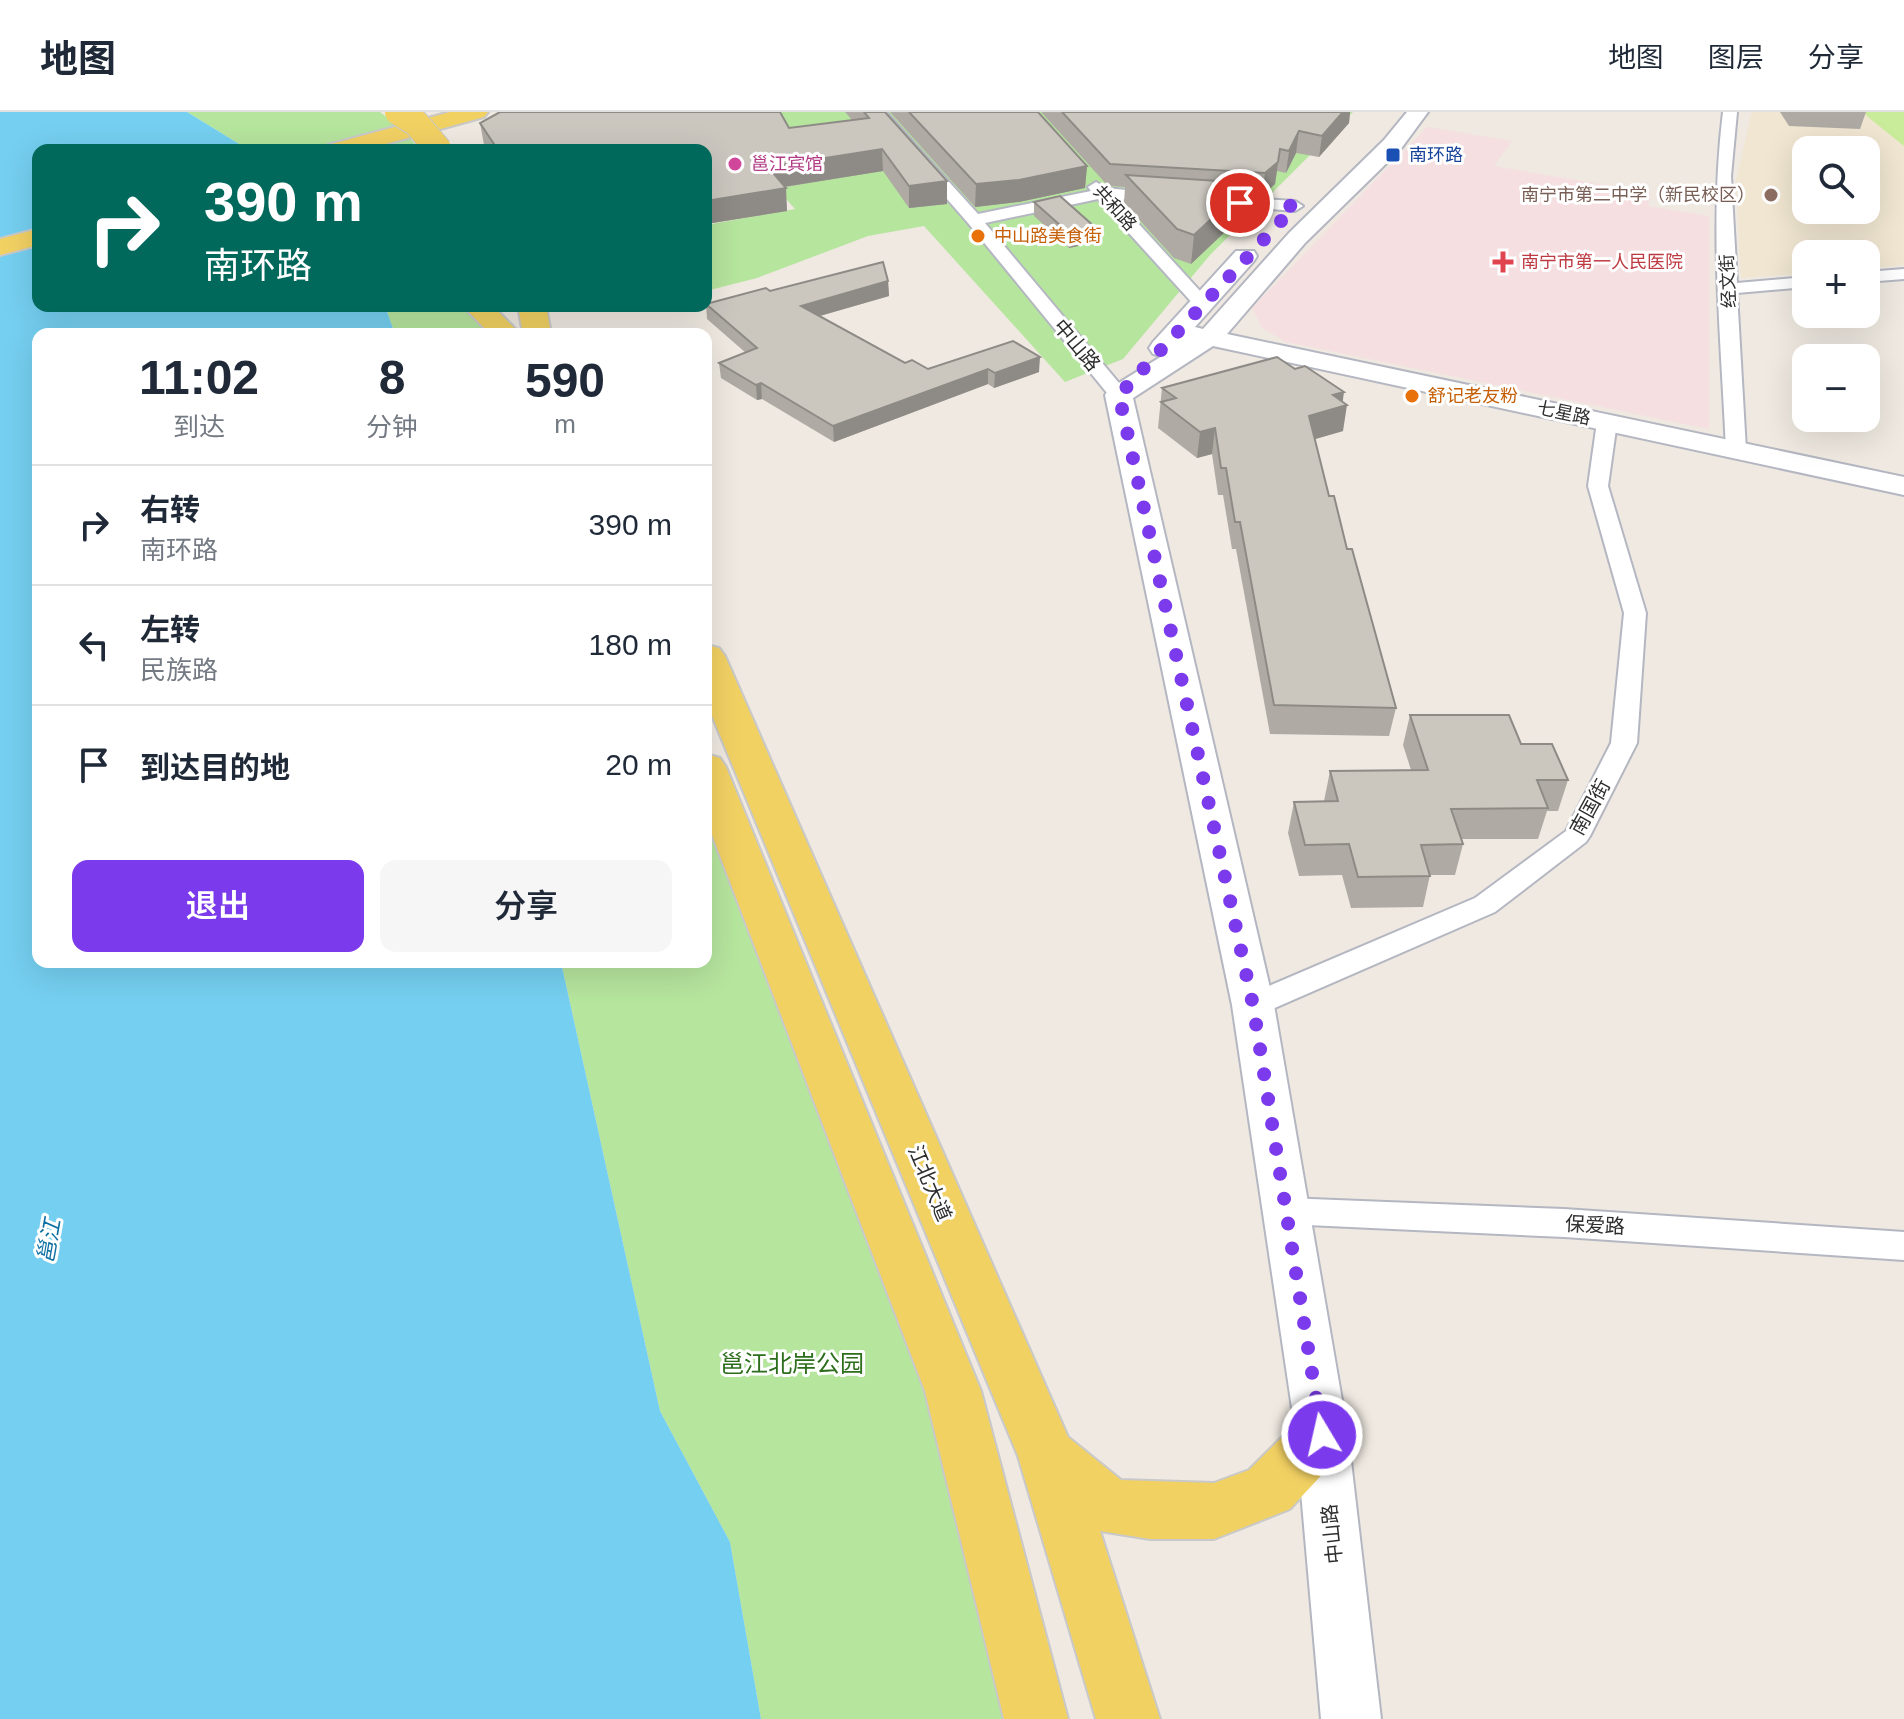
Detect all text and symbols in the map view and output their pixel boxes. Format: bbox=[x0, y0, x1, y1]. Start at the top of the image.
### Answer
text: 地图 bbox=[40, 38, 116, 80]
text: 地图 bbox=[1608, 42, 1664, 73]
text: 图层 bbox=[1708, 42, 1764, 73]
text: 分享 bbox=[1808, 42, 1864, 73]
map controls bbox=[1792, 136, 1880, 432]
button: search bbox=[1792, 136, 1880, 224]
place label: 南环路 bbox=[1409, 145, 1463, 165]
marker: 南环路 bbox=[1384, 146, 1402, 164]
place label: 邕江宾馆 bbox=[751, 154, 823, 174]
marker: 邕江宾馆 bbox=[726, 155, 744, 173]
pin bbox=[1206, 169, 1274, 237]
text: 390 m bbox=[204, 170, 363, 233]
icon: right bbox=[72, 176, 176, 280]
street label: 共和路 bbox=[1090, 181, 1140, 235]
icon: arrive bbox=[1218, 181, 1262, 225]
place label: 南宁市第二中学（新民校区） bbox=[1521, 185, 1755, 205]
marker: 南宁市第二中学（新民校区） bbox=[1762, 186, 1780, 204]
place label: 中山路美食街 bbox=[994, 226, 1102, 246]
marker: 中山路美食街 bbox=[969, 227, 987, 245]
button: + bbox=[1792, 240, 1880, 328]
text: 南环路 bbox=[204, 245, 312, 286]
marker: 南宁市第一人民医院 bbox=[1492, 251, 1514, 273]
place label: 南宁市第一人民医院 bbox=[1521, 252, 1683, 272]
street label: 经文街 bbox=[1717, 254, 1739, 308]
street label: 中山路 bbox=[1049, 315, 1105, 375]
button: − bbox=[1792, 344, 1880, 432]
text: 11:02 bbox=[139, 351, 259, 404]
text: 8 bbox=[379, 351, 405, 404]
text: 590 bbox=[525, 354, 605, 407]
place label: 舒记老友粉 bbox=[1428, 386, 1518, 406]
marker: 舒记老友粉 bbox=[1403, 387, 1421, 405]
street label: 七星路 bbox=[1536, 398, 1592, 428]
text: m bbox=[554, 409, 576, 439]
text: 到达 bbox=[173, 412, 225, 442]
text: 分钟 bbox=[366, 412, 418, 442]
text: 右转 bbox=[140, 493, 200, 526]
icon: right bbox=[72, 503, 116, 547]
text: 390 m bbox=[589, 508, 672, 541]
text: 南环路 bbox=[140, 535, 218, 565]
text: 左转 bbox=[140, 613, 200, 646]
icon: left bbox=[72, 623, 116, 667]
text: 180 m bbox=[589, 628, 672, 661]
text: 民族路 bbox=[140, 655, 218, 685]
icon: arrive bbox=[72, 743, 116, 787]
text: 20 m bbox=[605, 748, 672, 781]
text: 到达目的地 bbox=[140, 751, 290, 784]
street label: 南国街 bbox=[1566, 775, 1614, 839]
button: 退出 bbox=[72, 860, 364, 952]
button: 分享 bbox=[380, 860, 672, 952]
street label: 江北大道 bbox=[904, 1142, 956, 1224]
street label: 保爱路 bbox=[1564, 1212, 1626, 1238]
water label: 邕江 bbox=[33, 1215, 65, 1265]
park label: 邕江北岸公园 bbox=[720, 1350, 864, 1377]
position arrow bbox=[1280, 1393, 1364, 1477]
street label: 中山路 bbox=[1318, 1503, 1346, 1565]

